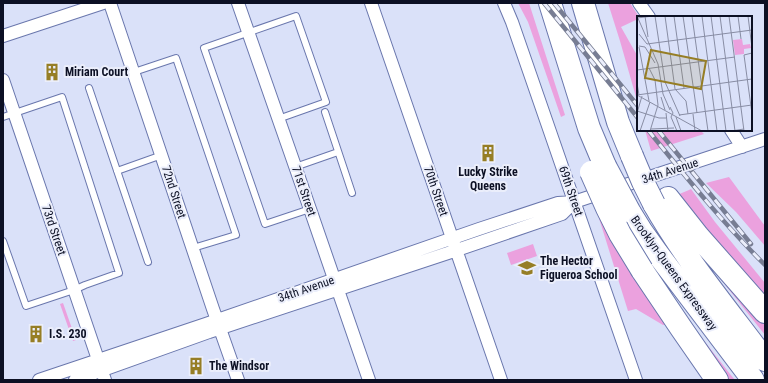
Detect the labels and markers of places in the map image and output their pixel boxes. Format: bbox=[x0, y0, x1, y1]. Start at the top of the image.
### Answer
building icon: Miriam Court bbox=[42, 62, 62, 82]
place label: Miriam Court bbox=[65, 65, 128, 79]
building icon: Lucky Strike Queens bbox=[478, 143, 498, 163]
place label: Lucky Strike Queens bbox=[458, 165, 518, 193]
place label: The Hector Figueroa School bbox=[540, 254, 617, 282]
school or university icon: The Hector Figueroa School bbox=[517, 258, 537, 278]
building icon: I.S. 230 bbox=[26, 324, 46, 344]
place label: I.S. 230 bbox=[49, 327, 87, 341]
building icon: The Windsor bbox=[186, 356, 206, 376]
place label: The Windsor bbox=[209, 359, 269, 373]

